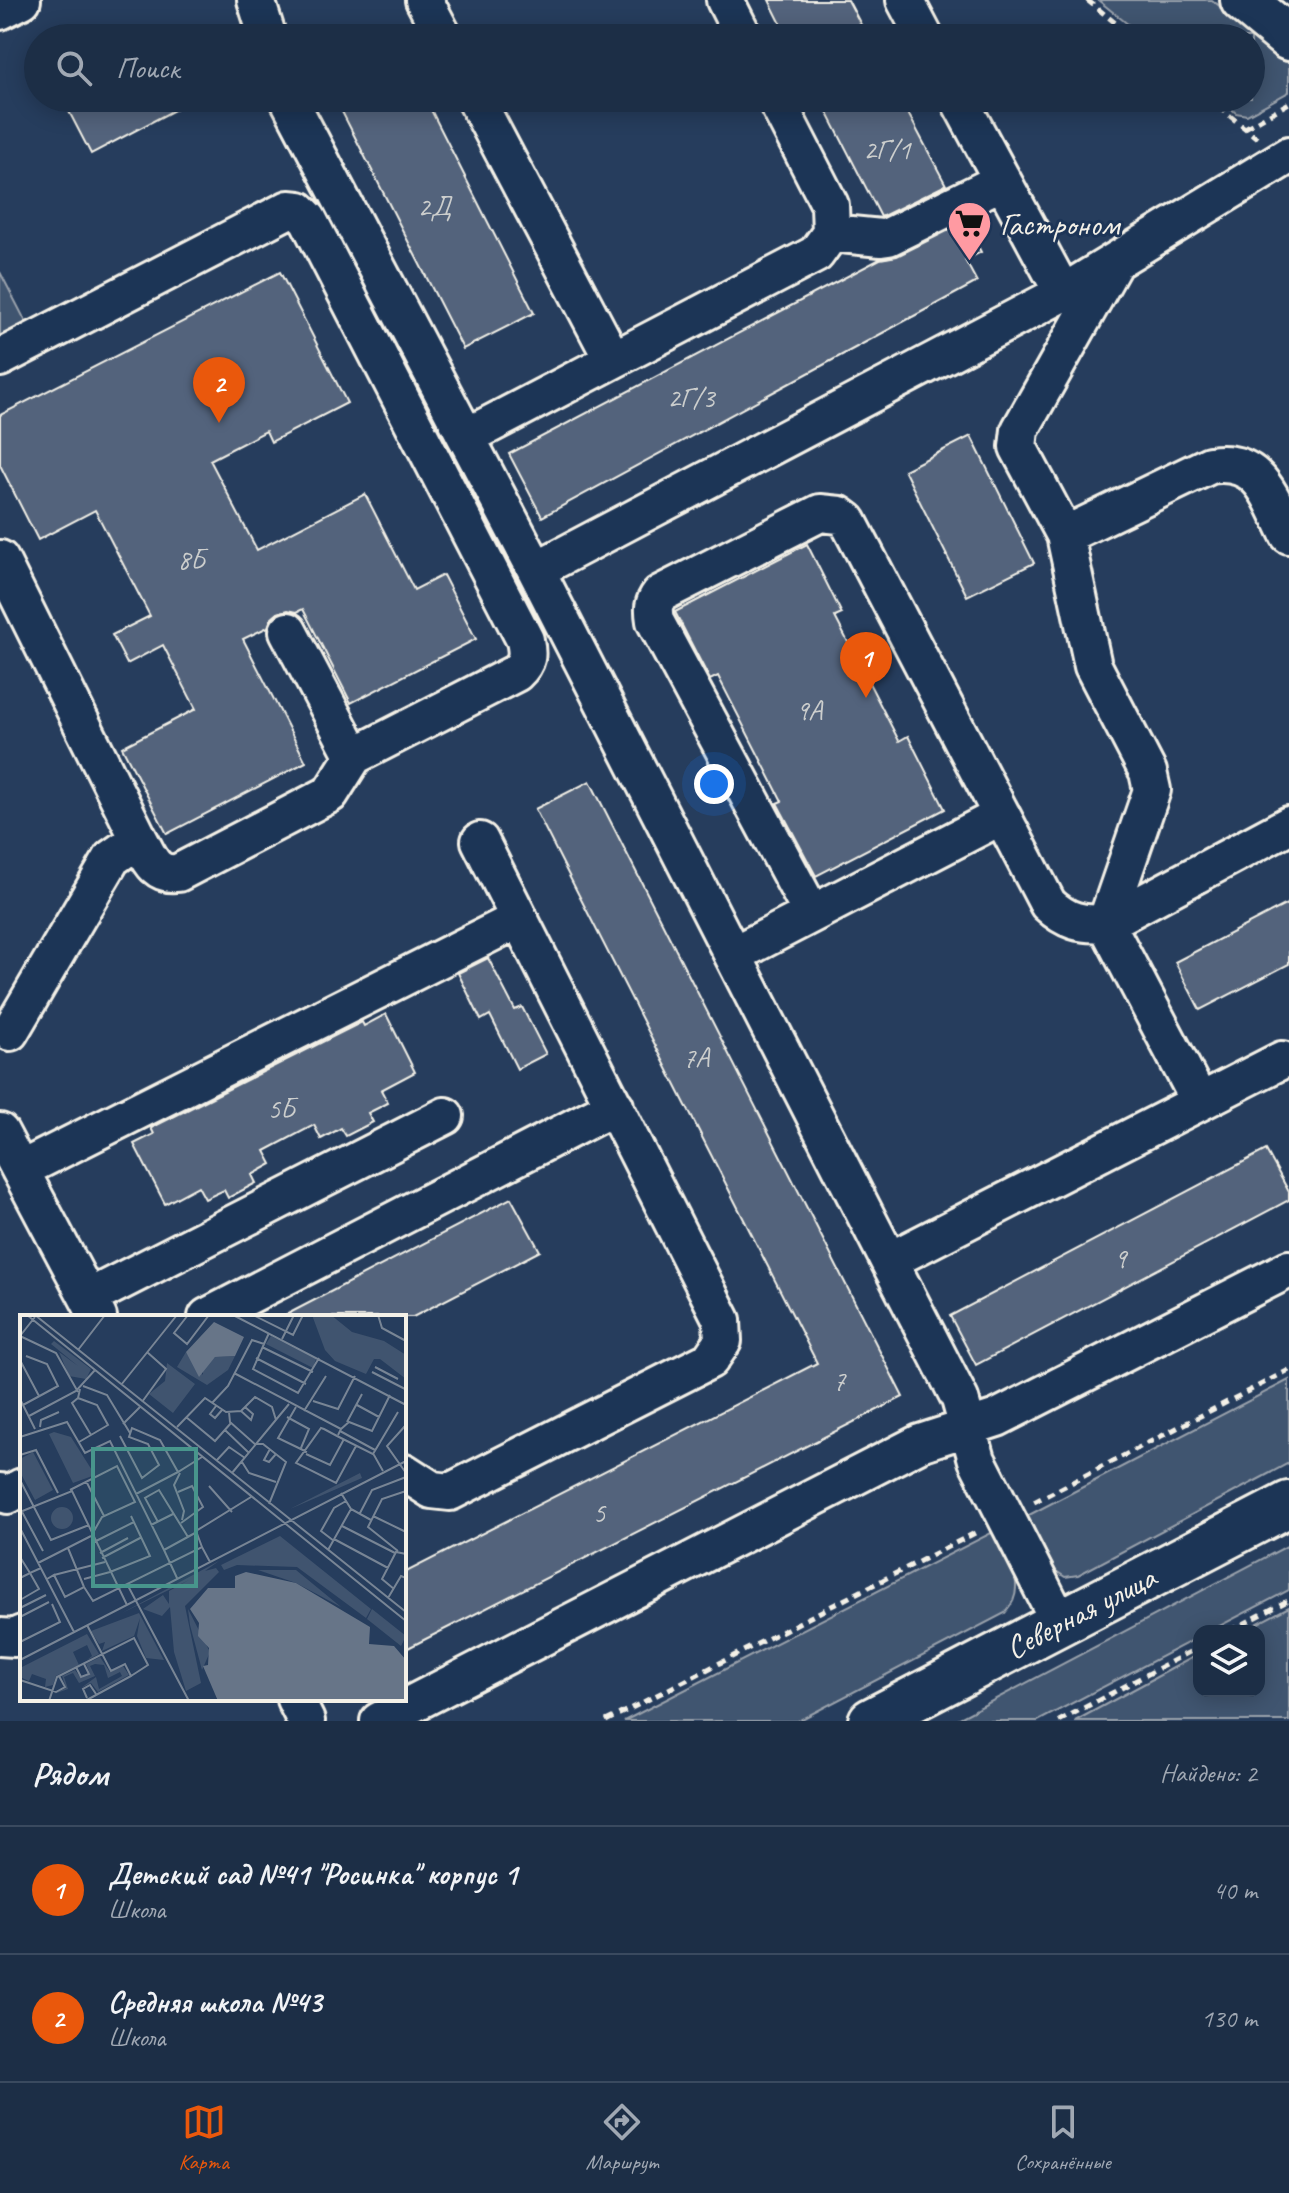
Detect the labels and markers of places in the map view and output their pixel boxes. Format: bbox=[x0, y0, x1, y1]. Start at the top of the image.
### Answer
supermarket icon: Гастроном bbox=[945, 200, 993, 263]
place label: Гастроном bbox=[1000, 204, 1121, 245]
pin: 2 bbox=[193, 357, 245, 423]
pin: 1 bbox=[840, 632, 892, 698]

